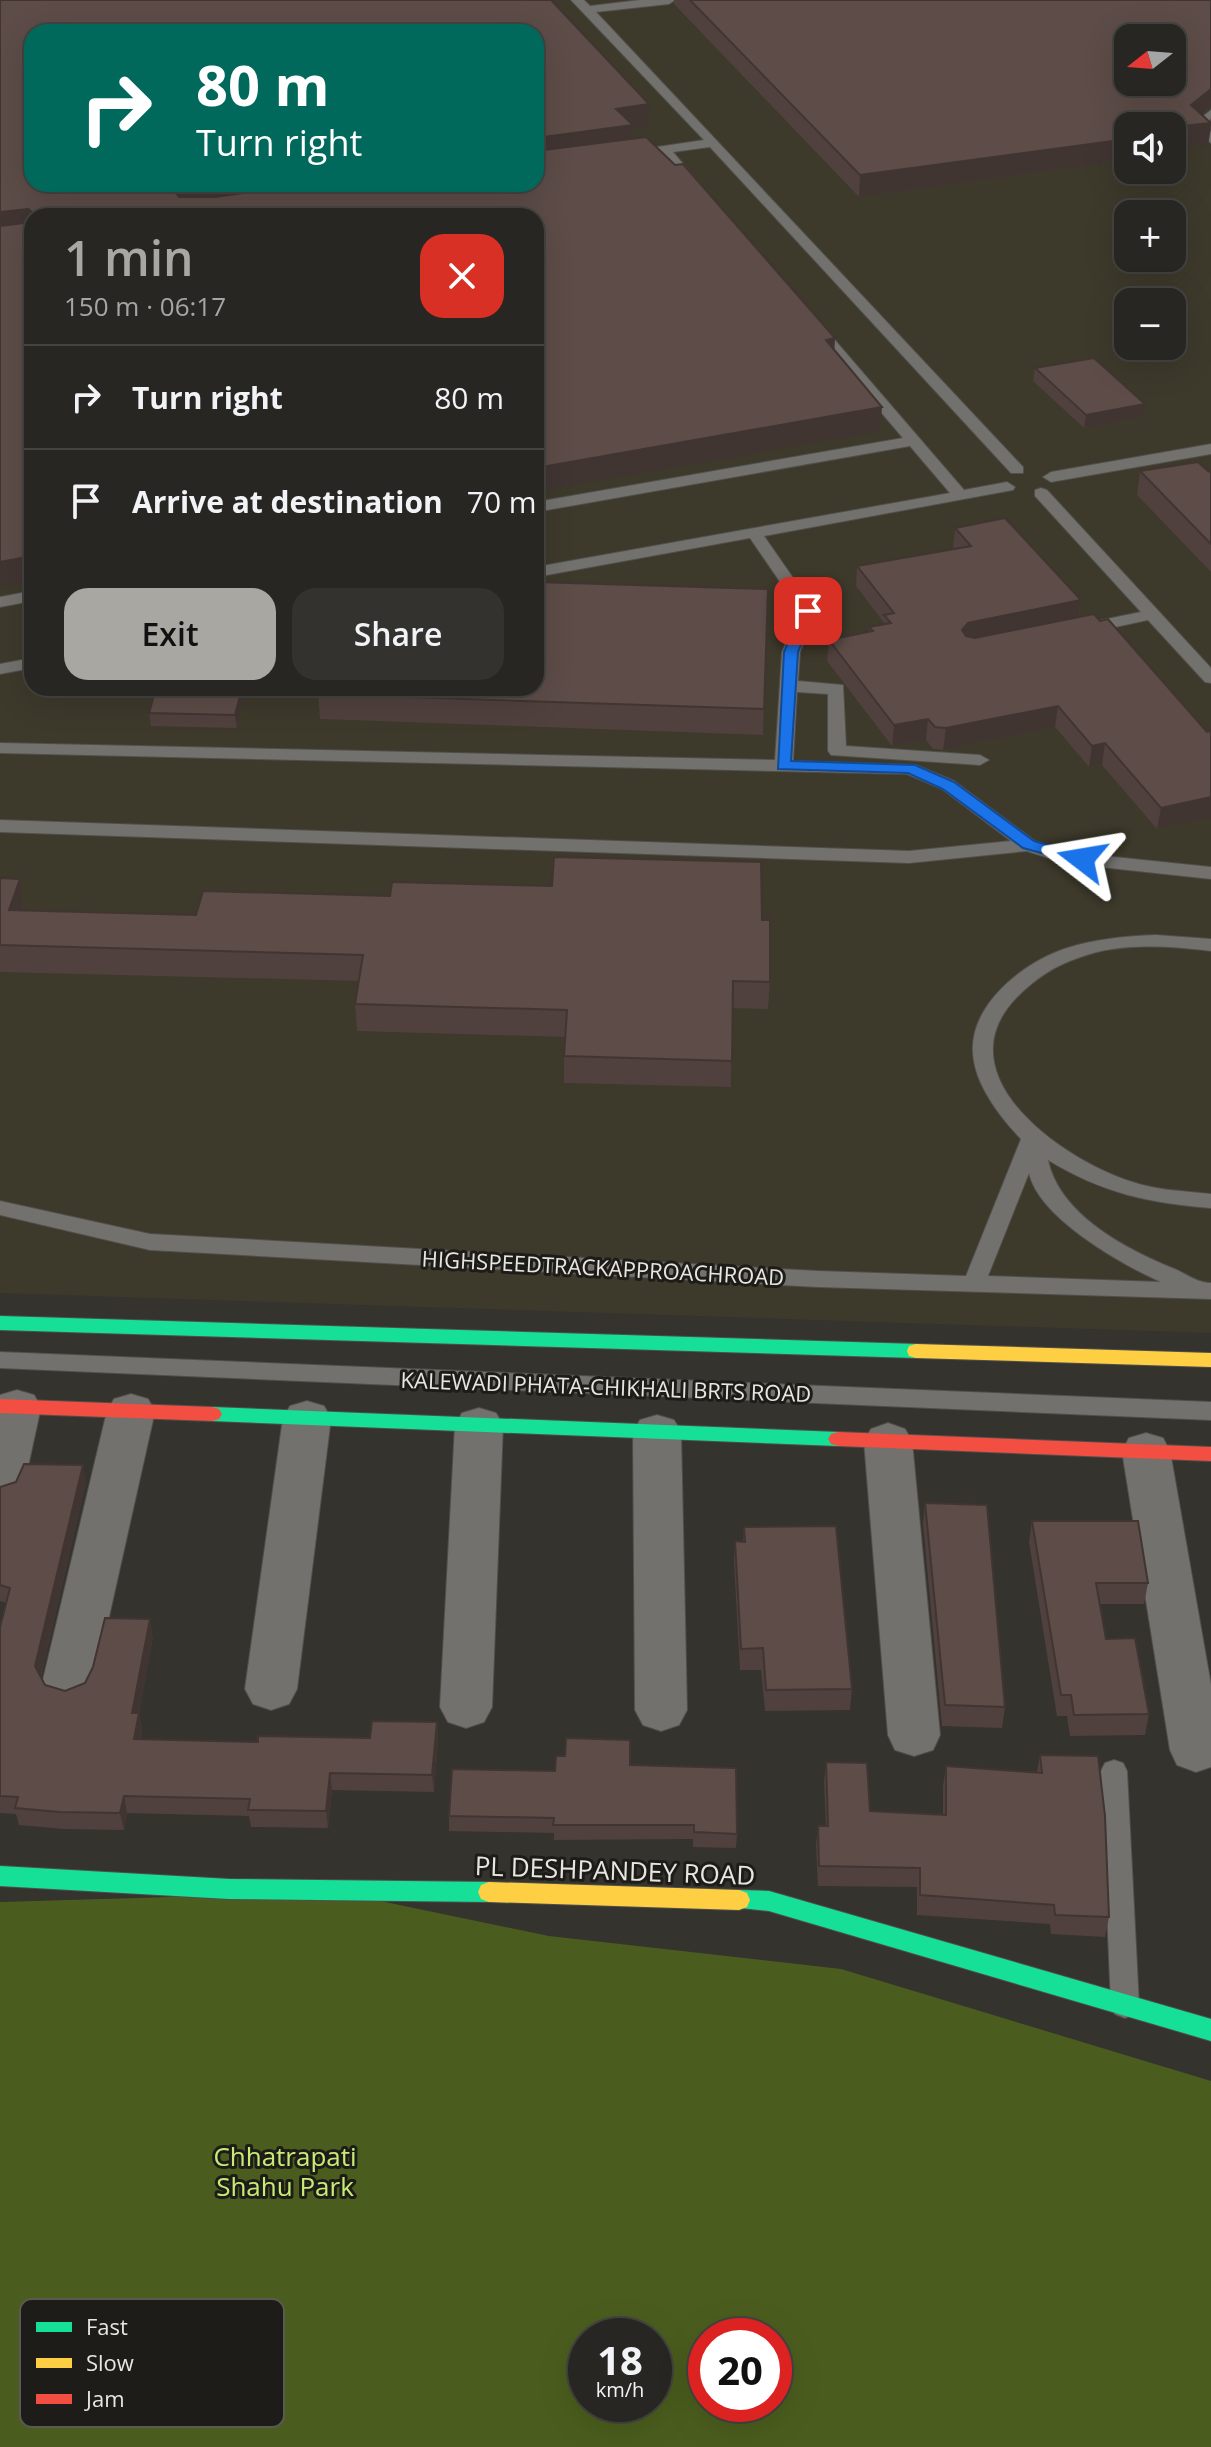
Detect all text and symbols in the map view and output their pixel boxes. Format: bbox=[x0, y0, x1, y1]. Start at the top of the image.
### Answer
north arrow bbox=[1114, 24, 1186, 96]
map controls bbox=[1114, 24, 1186, 360]
text: 80 m bbox=[196, 46, 330, 122]
icon: right bbox=[64, 56, 168, 160]
button: sound bbox=[1114, 112, 1186, 184]
text: Turn right bbox=[196, 118, 362, 167]
button: + bbox=[1114, 200, 1186, 272]
text: 1 min bbox=[64, 225, 194, 290]
button: close bbox=[420, 234, 504, 318]
text: 150 m · 06:17 bbox=[64, 288, 226, 324]
button: − bbox=[1114, 288, 1186, 360]
icon: right bbox=[64, 375, 108, 419]
text: Turn right bbox=[132, 377, 283, 418]
text: 80 m bbox=[434, 377, 504, 418]
icon: arrive bbox=[64, 479, 108, 523]
text: Arrive at destination bbox=[132, 481, 443, 522]
text: 70 m bbox=[467, 481, 537, 522]
pin bbox=[774, 577, 842, 645]
button: Exit bbox=[64, 588, 276, 680]
button: Share bbox=[292, 588, 504, 680]
icon: arrive bbox=[786, 589, 830, 633]
position arrow bbox=[1040, 817, 1124, 901]
street label: HIGHSPEEDTRACKAPPROACHROAD bbox=[421, 1243, 785, 1291]
street label: KALEWADI PHATA-CHIKHALI BRTS ROAD bbox=[400, 1364, 812, 1408]
street label: PL DESHPANDEY ROAD bbox=[474, 1847, 756, 1893]
park label: Chhatrapati Shahu Park bbox=[213, 2138, 357, 2204]
legend bbox=[20, 2299, 284, 2427]
text: Fast bbox=[86, 2311, 128, 2341]
speed limit sign: 20 bbox=[688, 2318, 792, 2422]
text: 18 bbox=[597, 2332, 643, 2387]
text: Slow bbox=[86, 2347, 134, 2377]
text: km/h bbox=[596, 2376, 644, 2403]
text: Jam bbox=[84, 2383, 125, 2413]

